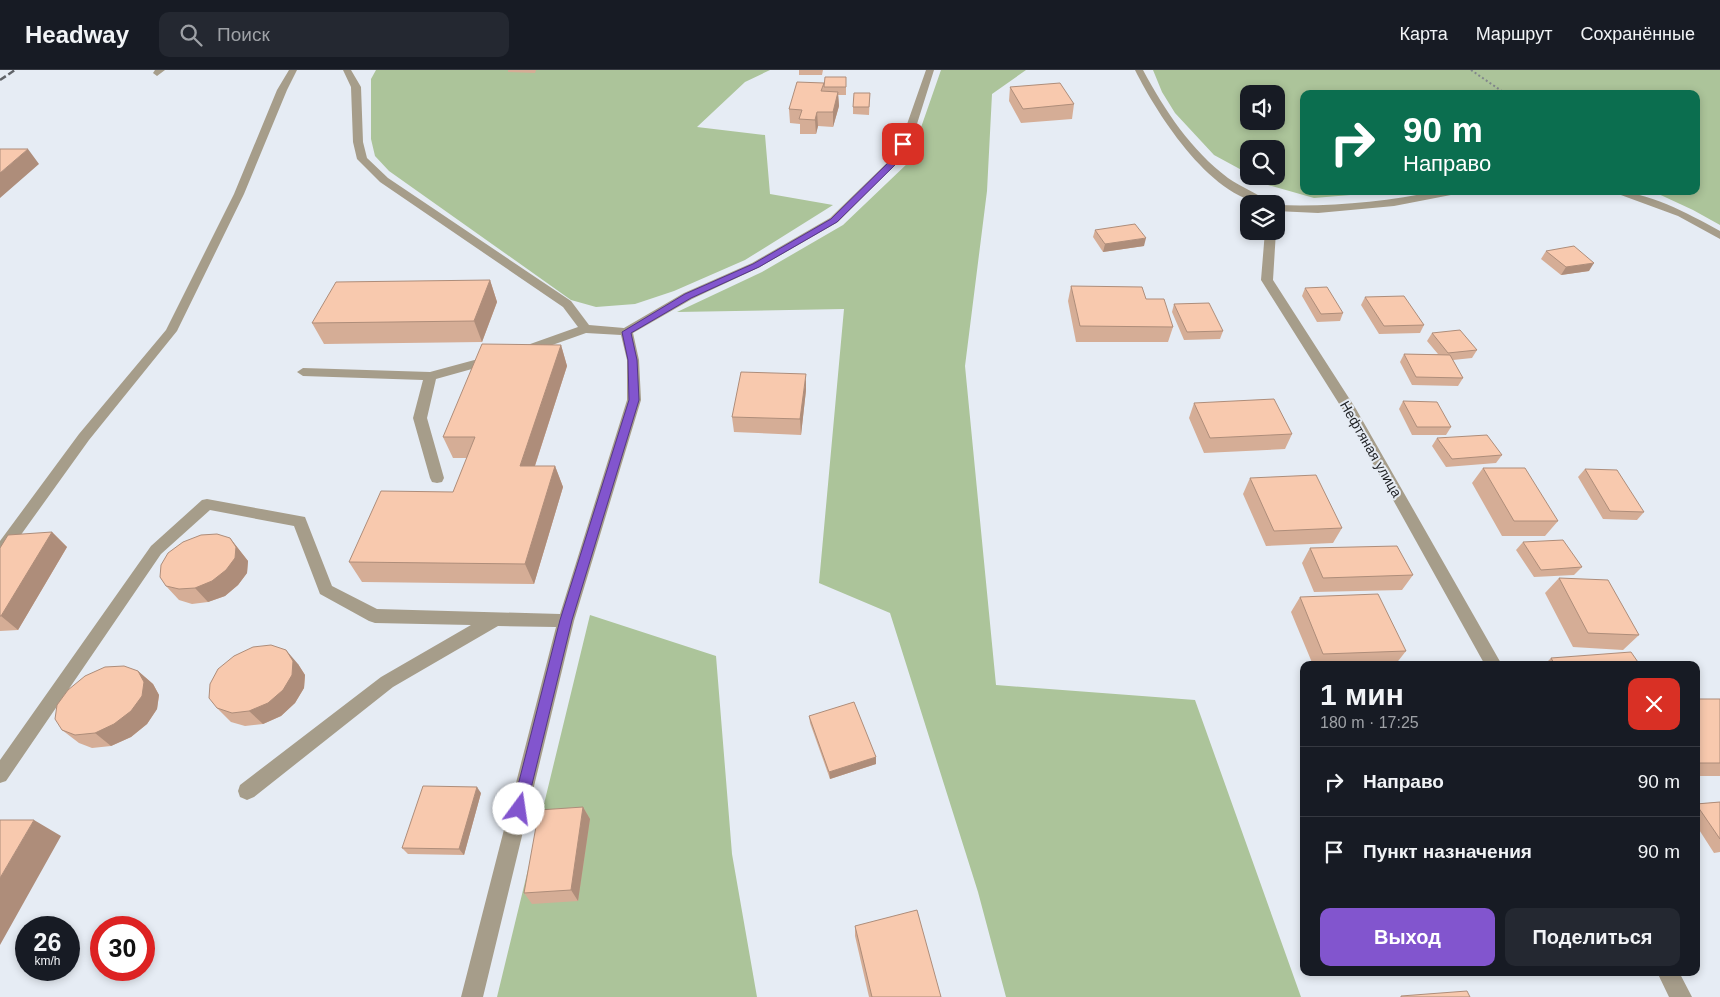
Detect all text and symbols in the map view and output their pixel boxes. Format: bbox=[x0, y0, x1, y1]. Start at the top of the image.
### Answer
search box bbox=[159, 12, 509, 57]
text: Headway bbox=[25, 21, 129, 48]
icon: search bbox=[177, 21, 205, 49]
text: Поиск bbox=[217, 24, 270, 45]
text: Карта bbox=[1400, 24, 1448, 44]
text: Маршрут bbox=[1476, 24, 1552, 44]
text: Сохранённые bbox=[1580, 24, 1695, 44]
map controls bbox=[1240, 85, 1285, 240]
button: sound bbox=[1240, 85, 1285, 130]
icon: right bbox=[1320, 110, 1385, 175]
text: 90 m bbox=[1403, 110, 1483, 149]
pin bbox=[882, 123, 924, 165]
icon: arrive bbox=[889, 130, 917, 158]
button: search bbox=[1240, 140, 1285, 185]
text: Направо bbox=[1403, 151, 1491, 176]
button: layers bbox=[1240, 195, 1285, 240]
street label: Нефтяная улица bbox=[1337, 398, 1405, 500]
text: 1 мин bbox=[1320, 678, 1404, 711]
button: close bbox=[1628, 678, 1680, 730]
text: 180 m · 17:25 bbox=[1320, 714, 1419, 731]
icon: right bbox=[1320, 768, 1348, 796]
text: Направо bbox=[1363, 771, 1444, 792]
text: 90 m bbox=[1638, 771, 1680, 792]
position arrow bbox=[492, 782, 544, 834]
icon: arrive bbox=[1320, 838, 1348, 866]
text: Пункт назначения bbox=[1363, 841, 1532, 862]
text: 90 m bbox=[1638, 841, 1680, 862]
button: Выход bbox=[1320, 908, 1495, 966]
button: Поделиться bbox=[1505, 908, 1680, 966]
speed limit sign: 30 bbox=[90, 916, 155, 981]
text: 26 bbox=[34, 928, 61, 956]
text: km/h bbox=[34, 954, 61, 968]

